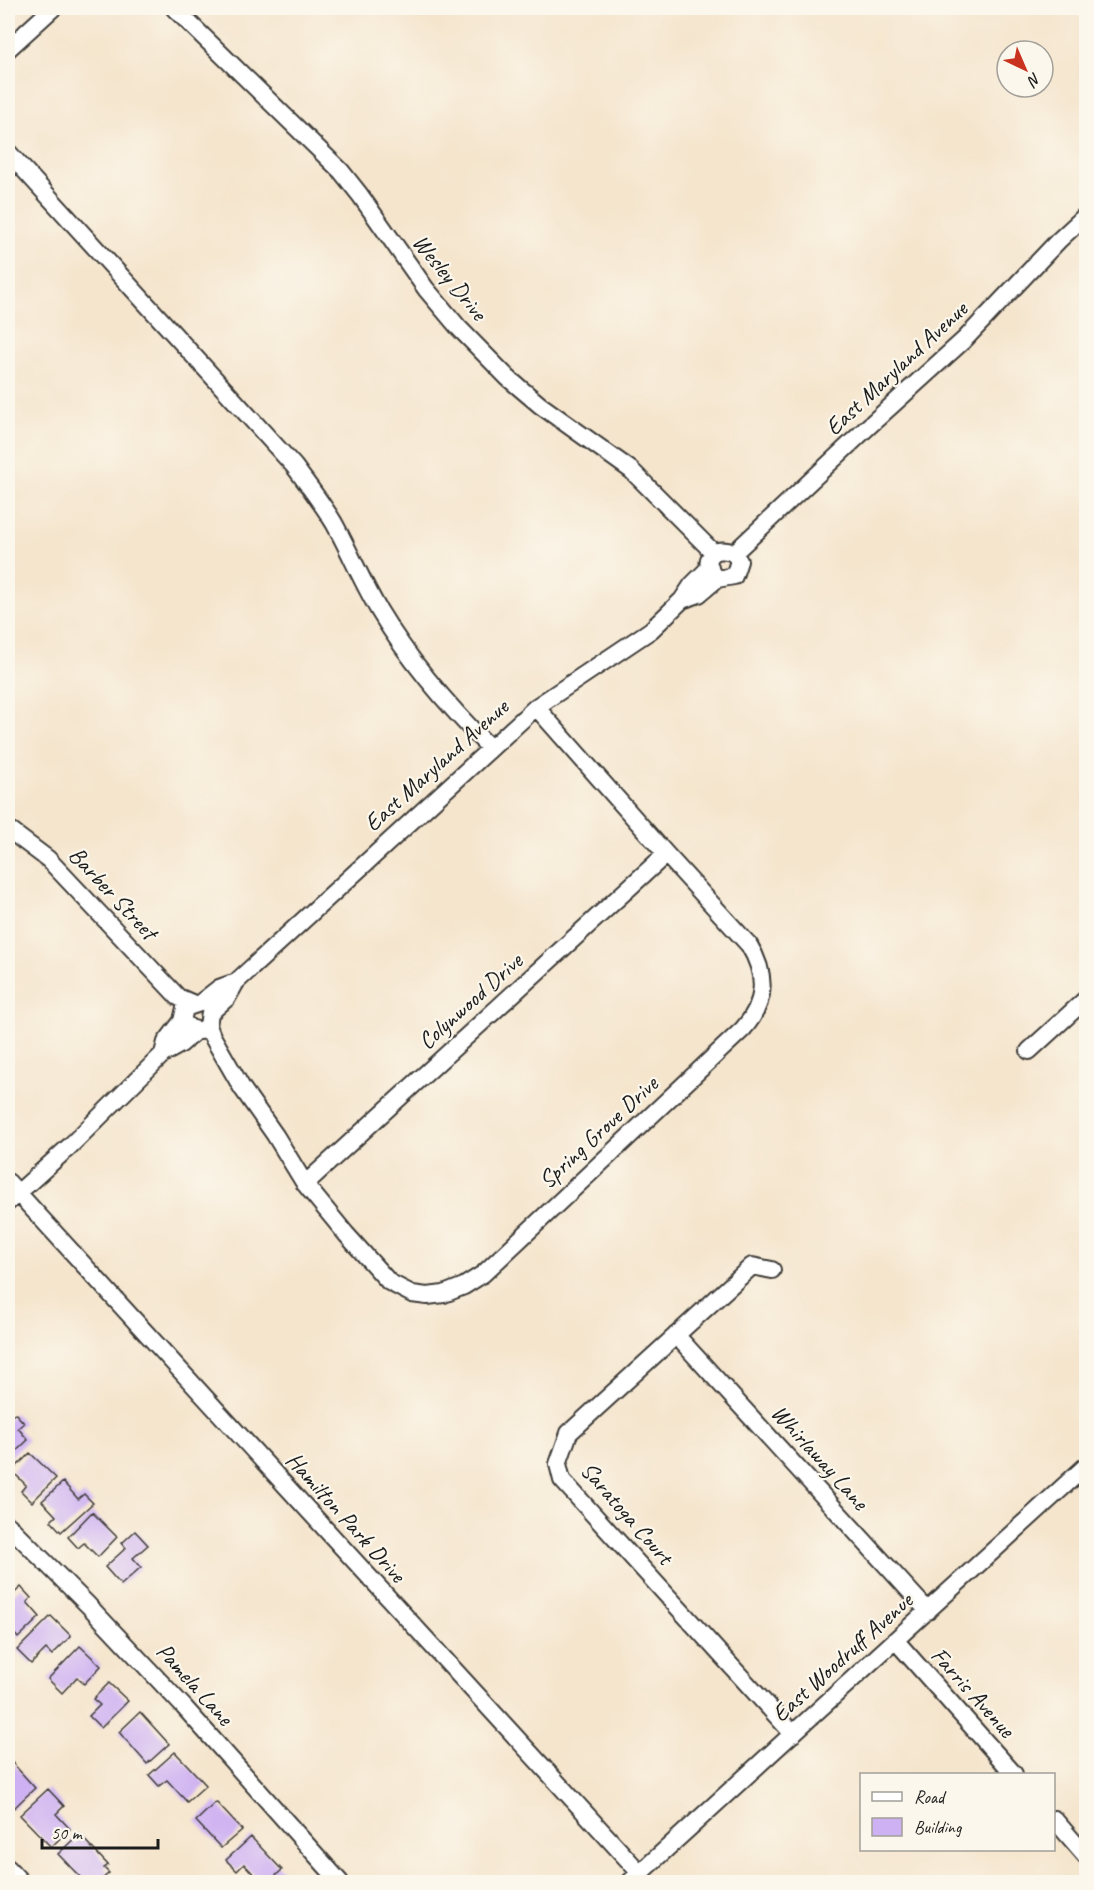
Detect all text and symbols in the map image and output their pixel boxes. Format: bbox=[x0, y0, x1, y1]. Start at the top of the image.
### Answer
north arrow bbox=[995, 39, 1055, 99]
text: N bbox=[1022, 68, 1045, 92]
street label: Wesley Drive bbox=[406, 228, 495, 328]
street label: East Maryland Avenue bbox=[818, 293, 975, 442]
street label: East Maryland Avenue bbox=[358, 691, 516, 838]
street label: Barber Street bbox=[62, 840, 166, 948]
street label: Colynwood Drive bbox=[412, 945, 530, 1056]
street label: Spring Grove Drive bbox=[532, 1068, 665, 1195]
street label: Whirlaway Lane bbox=[765, 1398, 877, 1518]
street label: Hamilton Park Drive bbox=[279, 1445, 414, 1590]
street label: Saratoga Court bbox=[574, 1455, 681, 1572]
street label: East Woodruff Avenue bbox=[765, 1584, 920, 1728]
street label: Pamela Lane bbox=[150, 1636, 241, 1733]
street label: Farris Avenue bbox=[925, 1641, 1023, 1745]
legend bbox=[860, 1773, 1055, 1851]
text: Road bbox=[914, 1786, 947, 1808]
scale bar bbox=[42, 1812, 158, 1850]
text: Building bbox=[914, 1816, 963, 1838]
text: 50 m bbox=[51, 1822, 84, 1844]

